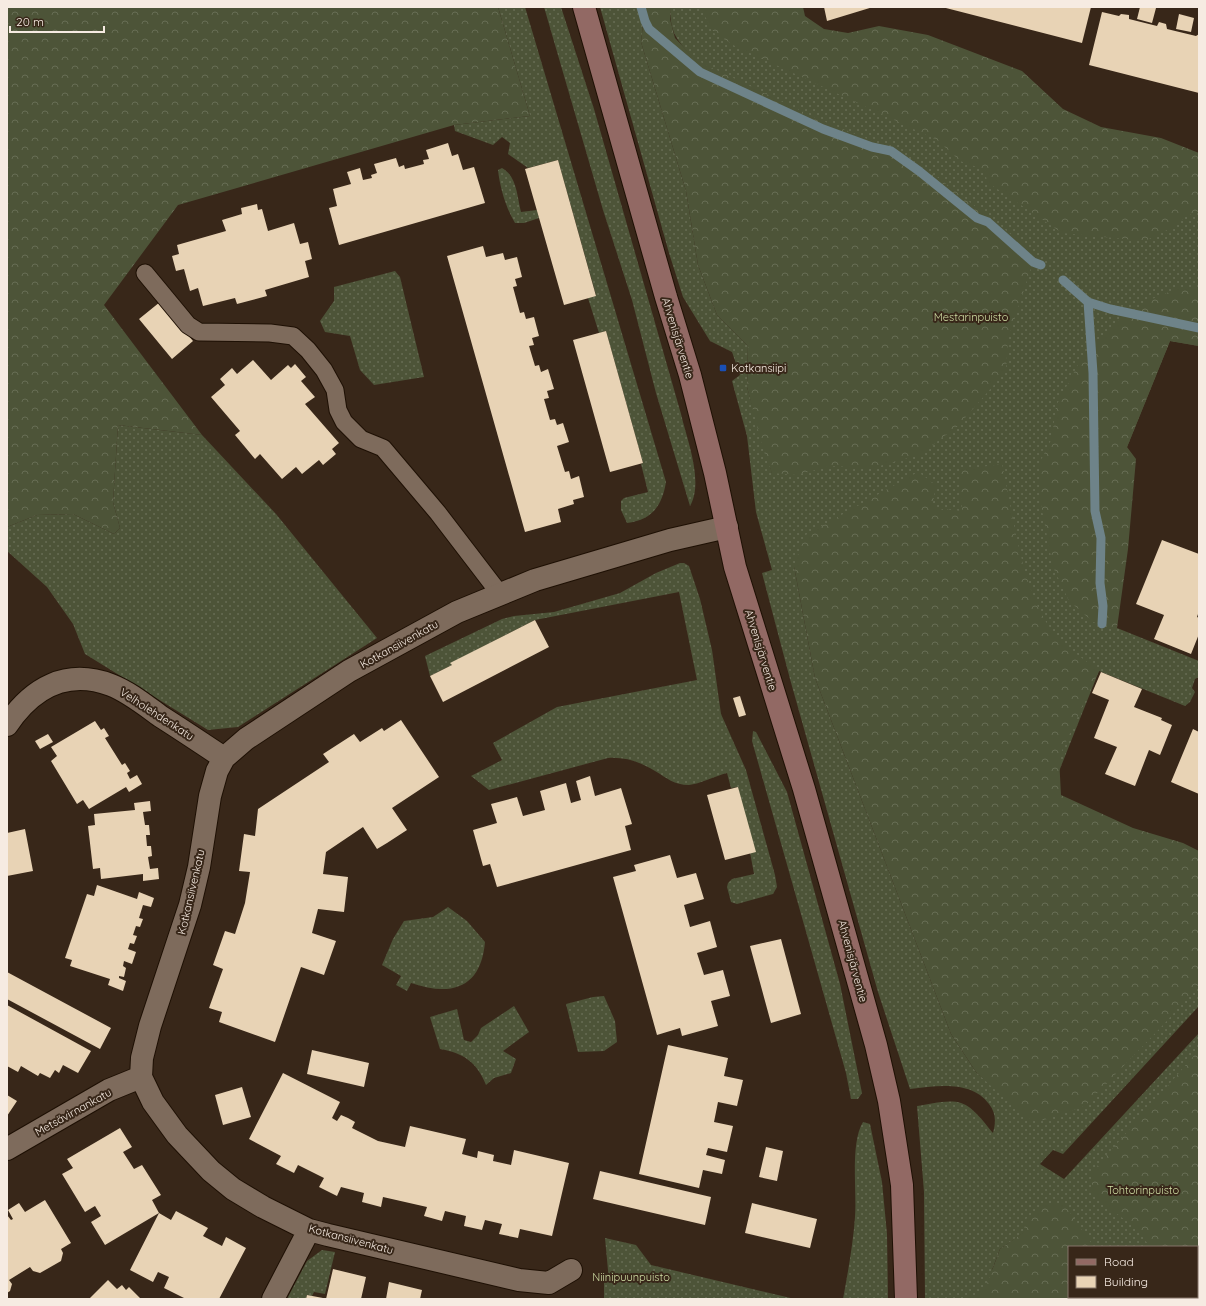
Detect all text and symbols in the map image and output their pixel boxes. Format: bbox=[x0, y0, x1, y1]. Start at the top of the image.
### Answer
scale bar bbox=[10, 8, 104, 34]
text: 20 m bbox=[16, 14, 44, 29]
street label: Ahvenisjärventie bbox=[659, 296, 697, 380]
park label: Mestarinpuisto bbox=[934, 310, 1009, 324]
place label: Kotkansiipi bbox=[731, 361, 786, 375]
marker: Kotkansiipi bbox=[718, 363, 728, 373]
street label: Ahvenisjärventie bbox=[742, 608, 780, 692]
street label: Kotkansiivenkatu bbox=[357, 617, 441, 671]
street label: Velholehdenkatu bbox=[117, 685, 197, 743]
street label: Kotkansiivenkatu bbox=[174, 848, 208, 936]
street label: Ahvenisjärventie bbox=[835, 919, 871, 1003]
street label: Metsävirnankatu bbox=[32, 1085, 114, 1139]
park label: Tohtorinpuisto bbox=[1107, 1183, 1179, 1197]
street label: Kotkansiivenkatu bbox=[307, 1221, 395, 1257]
legend bbox=[1068, 1246, 1198, 1298]
text: Road bbox=[1104, 1254, 1134, 1269]
park label: Niinipuunpuisto bbox=[592, 1270, 670, 1284]
text: Building bbox=[1104, 1274, 1148, 1289]

